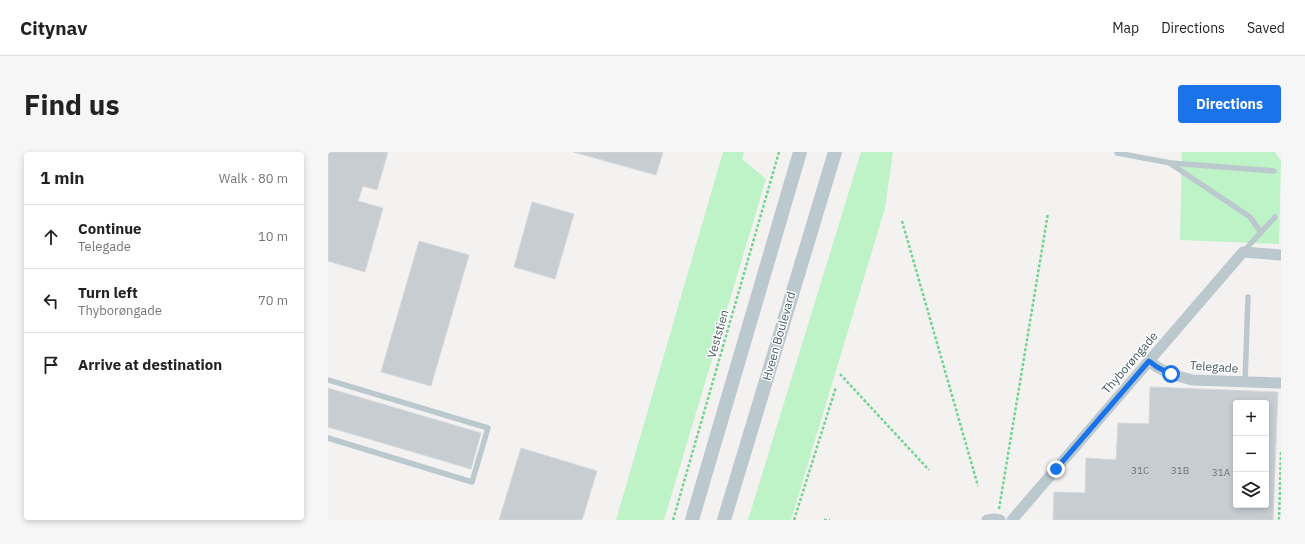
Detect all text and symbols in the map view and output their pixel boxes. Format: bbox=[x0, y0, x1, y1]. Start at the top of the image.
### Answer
text: Citynav bbox=[20, 16, 87, 40]
text: Map bbox=[1112, 19, 1139, 37]
text: Directions bbox=[1161, 19, 1225, 37]
text: Saved bbox=[1247, 19, 1285, 37]
button: Directions bbox=[1178, 85, 1281, 123]
text: Find us bbox=[24, 86, 120, 123]
text: 1 min bbox=[40, 167, 84, 189]
text: Walk · 80 m bbox=[219, 170, 288, 187]
text: Continue bbox=[78, 219, 142, 238]
icon: ahead bbox=[40, 226, 62, 248]
text: 10 m bbox=[258, 228, 288, 245]
text: Telegade bbox=[78, 238, 131, 255]
text: Turn left bbox=[78, 283, 138, 302]
icon: left bbox=[40, 290, 62, 312]
street label: Hveen Boulevard bbox=[759, 290, 798, 382]
text: 70 m bbox=[258, 292, 288, 309]
text: Thyborøngade bbox=[78, 302, 162, 319]
street label: Veststien bbox=[703, 308, 732, 360]
street label: Thyborøngade bbox=[1099, 328, 1161, 397]
icon: arrive bbox=[40, 354, 62, 376]
text: Arrive at destination bbox=[78, 355, 222, 374]
street label: Telegade bbox=[1189, 357, 1239, 376]
route start bbox=[1162, 365, 1180, 383]
map controls bbox=[1233, 400, 1269, 508]
button: + bbox=[1233, 400, 1269, 436]
button: − bbox=[1233, 436, 1269, 472]
route end bbox=[1047, 460, 1065, 478]
house number: 31C bbox=[1131, 464, 1149, 477]
house number: 31B bbox=[1171, 464, 1189, 477]
house number: 31A bbox=[1212, 466, 1231, 479]
button: layers bbox=[1233, 472, 1269, 508]

